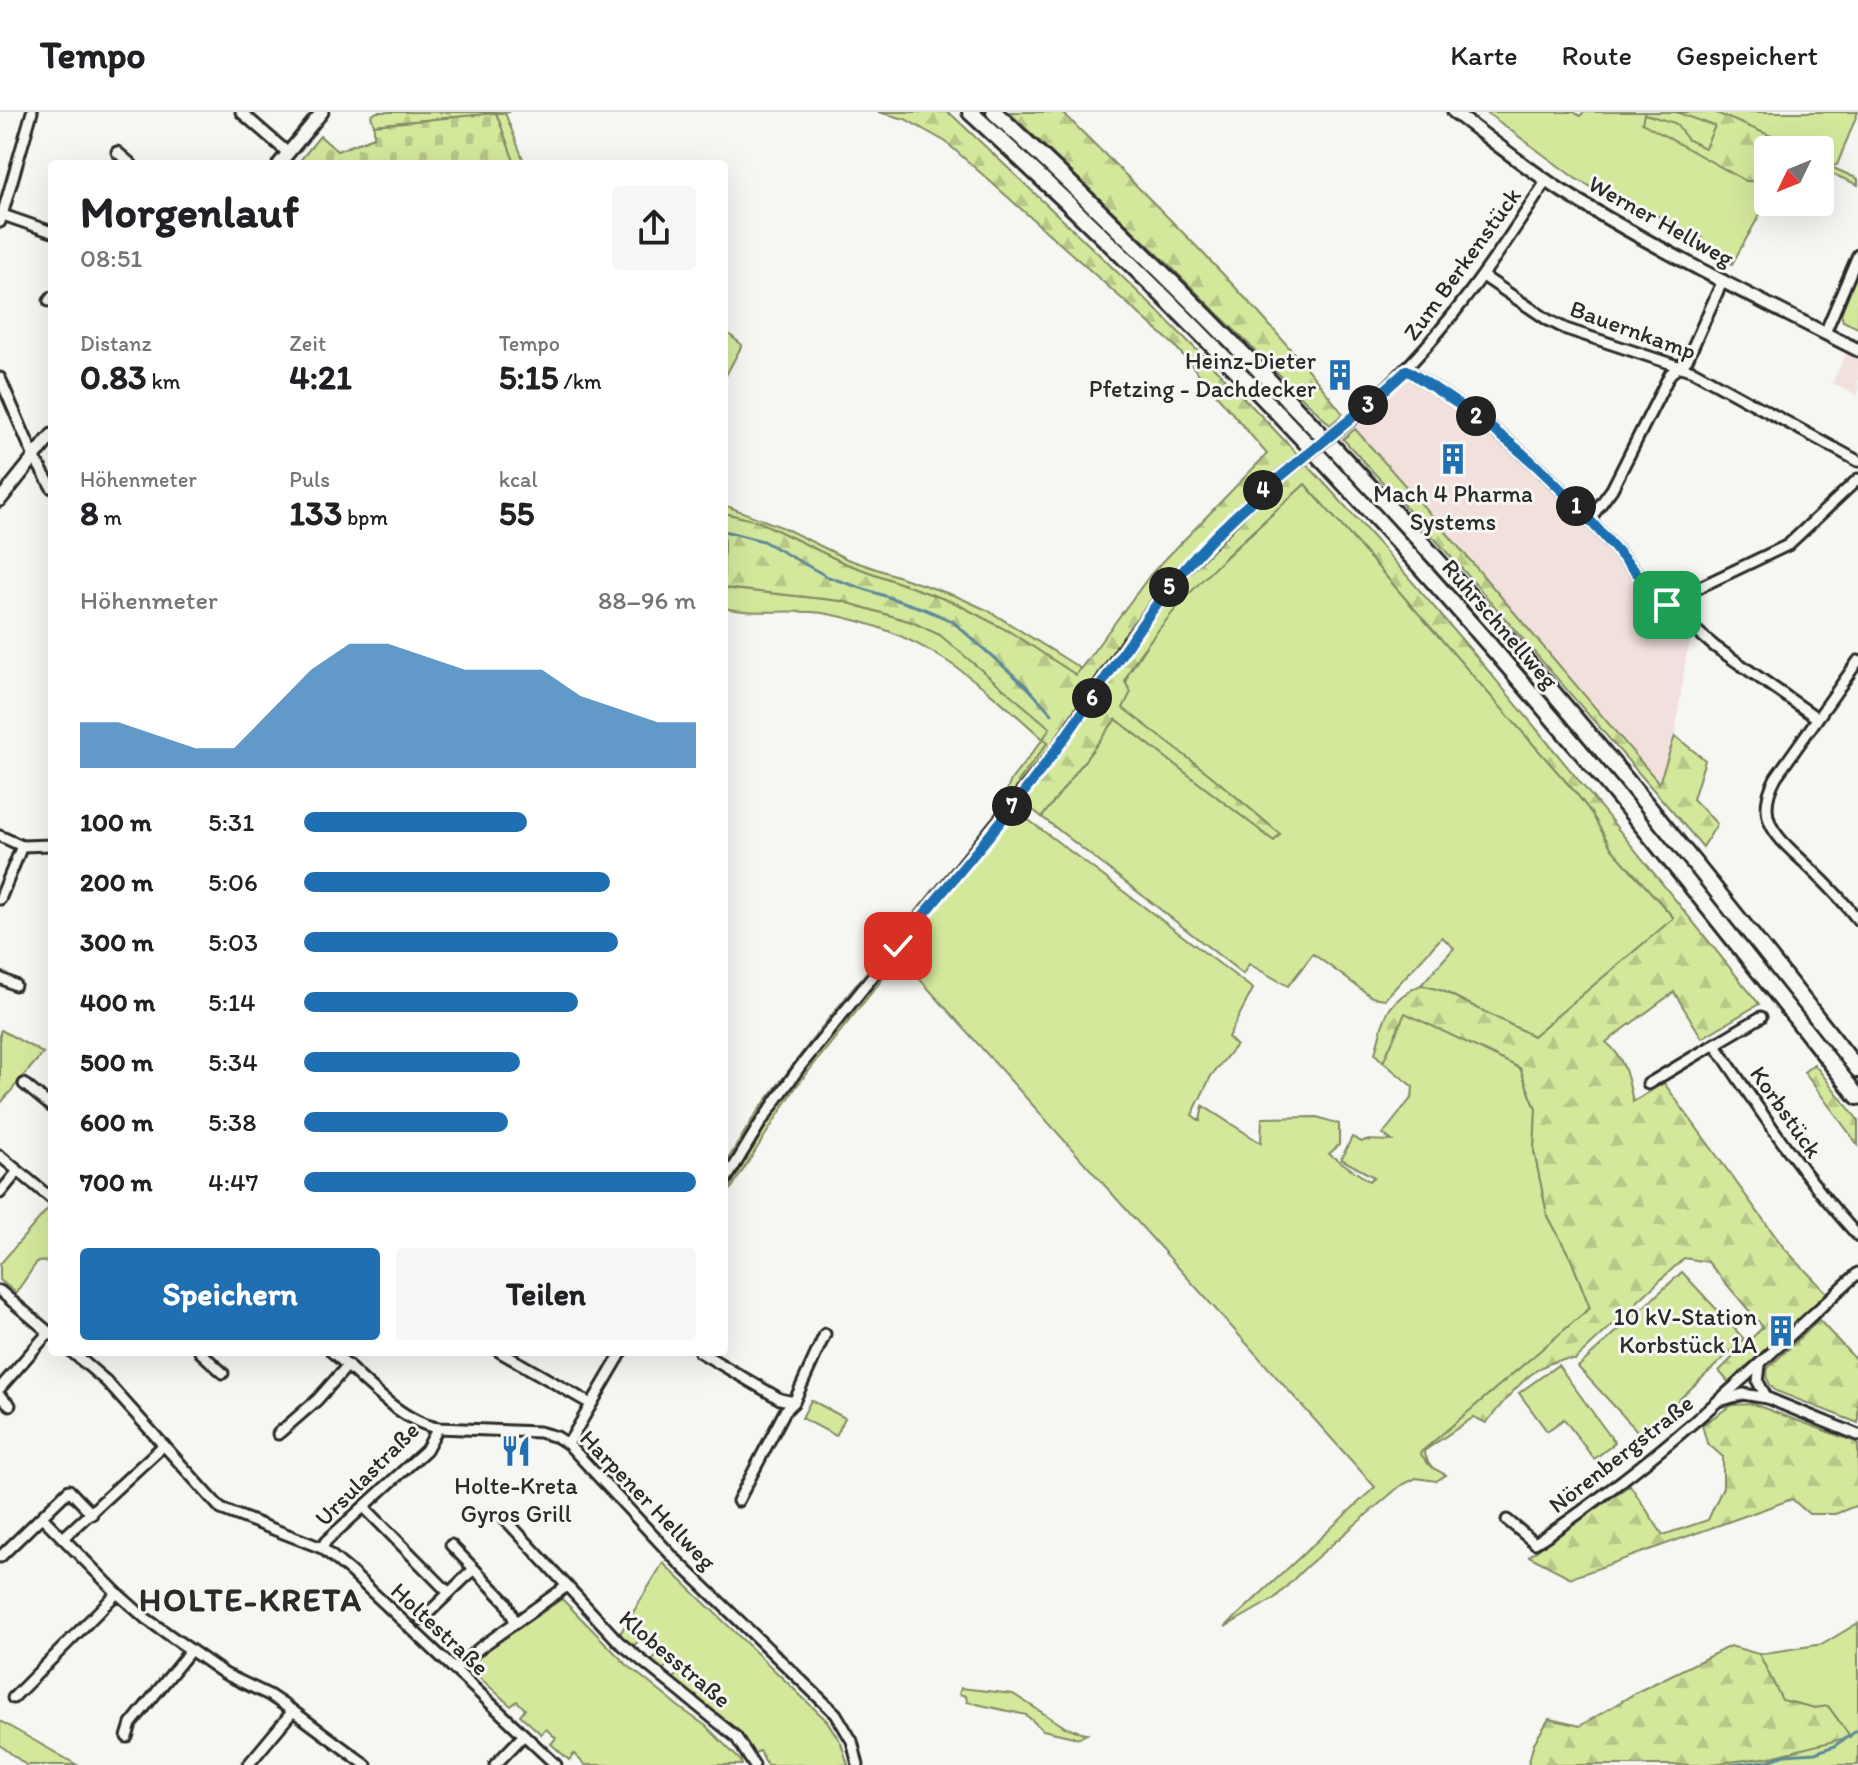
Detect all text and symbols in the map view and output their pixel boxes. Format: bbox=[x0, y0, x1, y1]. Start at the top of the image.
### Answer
text: Tempo bbox=[40, 32, 146, 78]
text: Karte bbox=[1450, 38, 1518, 72]
text: Route bbox=[1562, 38, 1632, 72]
text: Gespeichert bbox=[1676, 38, 1818, 72]
north arrow bbox=[1754, 136, 1834, 216]
map controls bbox=[1754, 136, 1834, 216]
street label: Werner Hellweg bbox=[1584, 169, 1740, 273]
street label: Zum Berkenstück bbox=[1396, 182, 1527, 346]
text: Morgenlauf bbox=[80, 185, 299, 238]
button: share bbox=[612, 186, 696, 270]
text: 08:51 bbox=[80, 242, 142, 274]
street label: Bauernkamp bbox=[1566, 293, 1700, 366]
text: Distanz bbox=[80, 330, 152, 357]
text: Zeit bbox=[289, 330, 326, 357]
text: Tempo bbox=[499, 330, 560, 357]
place label: Heinz-Dieter Pfetzing - Dachdecker bbox=[1089, 346, 1316, 403]
text: 0.83 bbox=[80, 357, 146, 398]
text: 4:21 bbox=[289, 357, 352, 398]
text: 5:15 bbox=[499, 357, 558, 398]
building icon: Heinz-Dieter Pfetzing - Dachdecker bbox=[1323, 358, 1357, 392]
text: km bbox=[146, 368, 181, 395]
text: /km bbox=[558, 368, 602, 395]
pin: 3 bbox=[1348, 385, 1388, 425]
text: 3 bbox=[1362, 391, 1374, 418]
pin: 2 bbox=[1456, 396, 1496, 436]
text: 2 bbox=[1470, 402, 1482, 429]
building icon: Mach 4 Pharma Systems bbox=[1436, 442, 1470, 476]
text: Höhenmeter bbox=[80, 466, 197, 493]
text: Puls bbox=[289, 466, 330, 493]
text: kcal bbox=[499, 466, 538, 493]
pin: 4 bbox=[1243, 470, 1283, 510]
text: 4 bbox=[1256, 476, 1270, 503]
place label: Mach 4 Pharma Systems bbox=[1373, 479, 1533, 536]
pin: 1 bbox=[1556, 486, 1596, 526]
text: 1 bbox=[1571, 492, 1581, 519]
text: 8 bbox=[80, 493, 99, 534]
text: 133 bbox=[289, 493, 342, 534]
text: 55 bbox=[499, 493, 534, 534]
text: m bbox=[99, 504, 122, 531]
text: bpm bbox=[342, 504, 388, 531]
street label: Ruhrschnellweg bbox=[1436, 553, 1565, 695]
pin: 5 bbox=[1149, 567, 1189, 607]
pin bbox=[1633, 571, 1701, 639]
text: 5 bbox=[1163, 573, 1175, 600]
icon: arrive bbox=[1645, 583, 1689, 627]
text: Höhenmeter bbox=[80, 584, 218, 616]
text: 88–96 m bbox=[598, 584, 696, 616]
pin: 6 bbox=[1072, 678, 1112, 718]
text: 6 bbox=[1086, 684, 1098, 711]
pin: 7 bbox=[992, 786, 1032, 826]
text: 7 bbox=[1007, 792, 1017, 819]
text: 100 m bbox=[80, 806, 152, 838]
text: 5:31 bbox=[208, 806, 254, 838]
text: 200 m bbox=[80, 866, 153, 898]
text: 5:06 bbox=[208, 866, 258, 898]
pin bbox=[864, 912, 932, 980]
icon: check bbox=[876, 924, 920, 968]
text: 300 m bbox=[80, 926, 154, 958]
text: 5:03 bbox=[208, 926, 258, 958]
text: 400 m bbox=[80, 986, 155, 1018]
text: 5:14 bbox=[208, 986, 256, 1018]
text: 500 m bbox=[80, 1046, 153, 1078]
text: 5:34 bbox=[208, 1046, 258, 1078]
street label: Korbstück bbox=[1744, 1060, 1829, 1164]
text: 600 m bbox=[80, 1106, 154, 1138]
text: 5:38 bbox=[208, 1106, 256, 1138]
text: 700 m bbox=[80, 1166, 153, 1198]
text: 4:47 bbox=[208, 1166, 259, 1198]
button: Speichern bbox=[80, 1248, 380, 1340]
button: Teilen bbox=[396, 1248, 696, 1340]
place label: 10 kV-Station Korbstück 1A bbox=[1614, 1302, 1757, 1359]
building icon: 10 kV-Station Korbstück 1A bbox=[1764, 1314, 1798, 1348]
street label: Nörenbergstraße bbox=[1543, 1388, 1699, 1519]
street label: Ursulastraße bbox=[308, 1415, 425, 1532]
street label: Harpener Hellweg bbox=[574, 1424, 723, 1576]
restaurant icon: Holte-Kreta Gyros Grill bbox=[499, 1434, 533, 1468]
place label: Holte-Kreta Gyros Grill bbox=[454, 1471, 578, 1528]
street label: Holtestraße bbox=[385, 1576, 495, 1681]
district label: HOLTE-KRETA bbox=[139, 1581, 363, 1619]
street label: Klobesstraße bbox=[614, 1604, 737, 1714]

